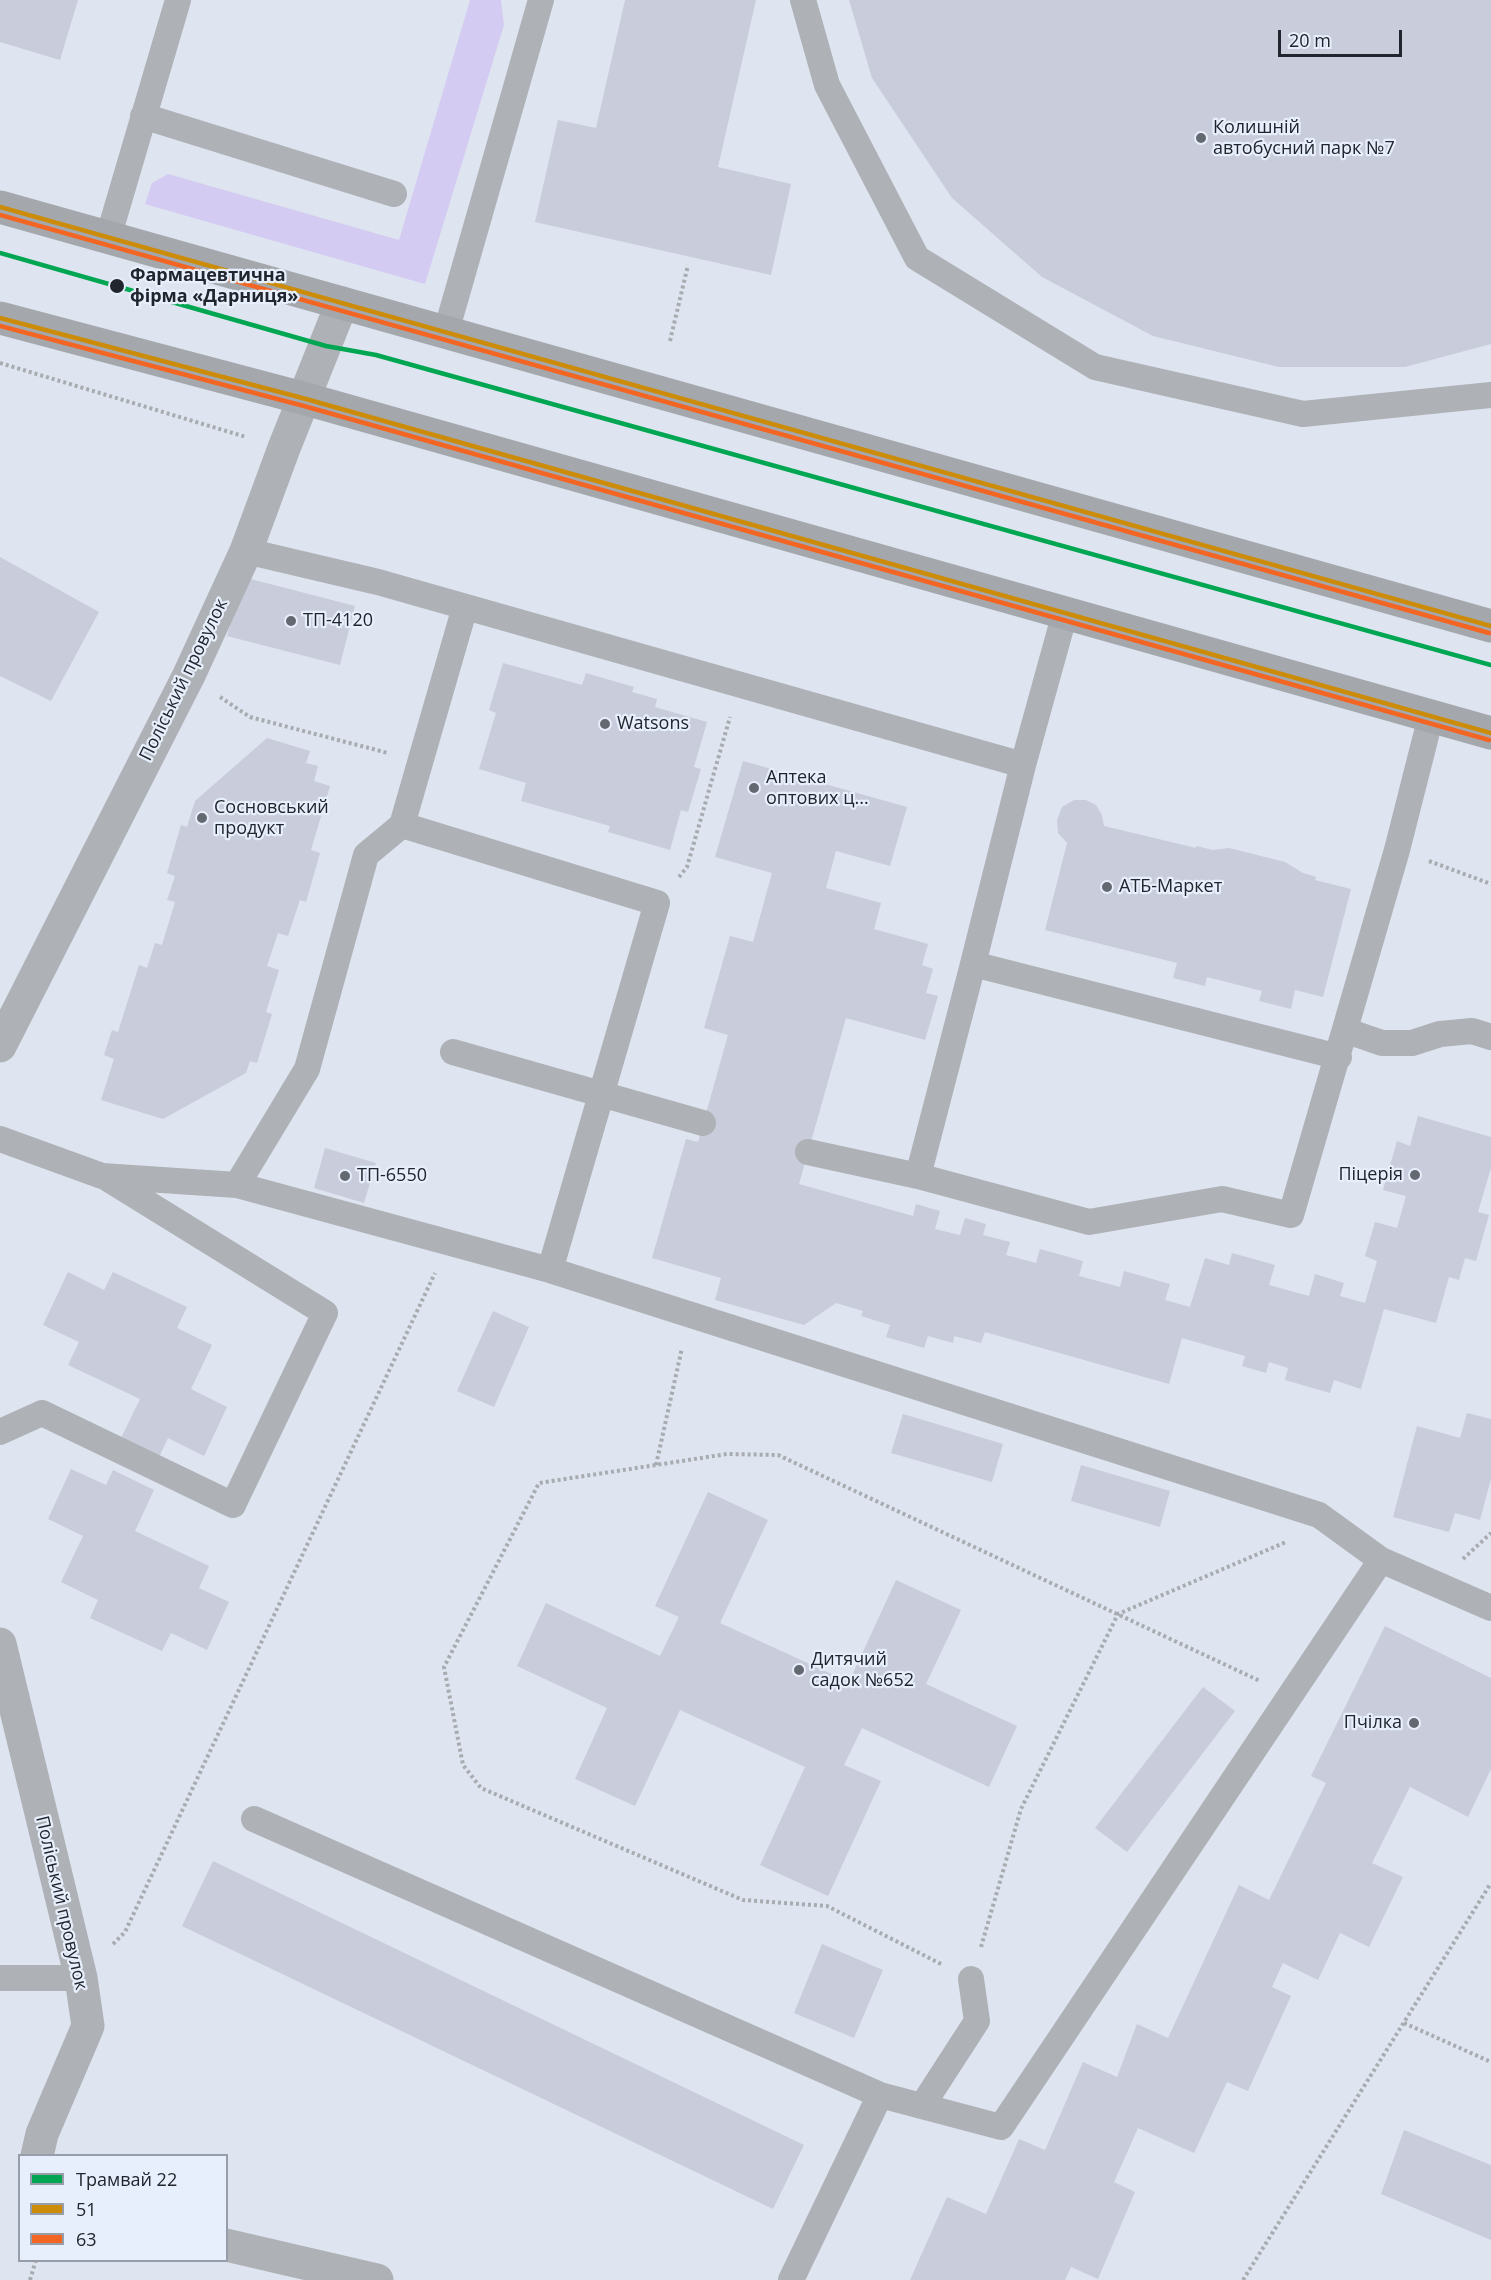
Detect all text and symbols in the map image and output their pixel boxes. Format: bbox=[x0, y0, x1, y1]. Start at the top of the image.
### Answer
scale bar bbox=[1281, 18, 1406, 56]
text: 20 m bbox=[1289, 28, 1331, 52]
place label: Колишній автобусний парк №7 bbox=[1213, 117, 1395, 160]
marker: Колишній автобусний парк №7 bbox=[1194, 131, 1208, 145]
place label: Фармацевтична фірма «Дарниця» bbox=[130, 265, 298, 308]
marker: Фармацевтична фірма «Дарниця» bbox=[108, 277, 126, 295]
street label: Поліський провулок bbox=[135, 595, 233, 765]
place label: ТП-4120 bbox=[303, 610, 373, 632]
marker: ТП-4120 bbox=[284, 614, 298, 628]
place label: Watsons bbox=[617, 713, 689, 735]
marker: Watsons bbox=[598, 717, 612, 731]
place label: Аптека оптових ц... bbox=[766, 767, 869, 810]
marker: Аптека оптових ц... bbox=[747, 781, 761, 795]
place label: Сосновський продукт bbox=[214, 797, 329, 840]
marker: Сосновський продукт bbox=[195, 811, 209, 825]
place label: АТБ-Маркет bbox=[1119, 876, 1222, 898]
marker: АТБ-Маркет bbox=[1100, 880, 1114, 894]
place label: Піцерія bbox=[1338, 1164, 1403, 1186]
place label: ТП-6550 bbox=[357, 1165, 427, 1187]
marker: Піцерія bbox=[1408, 1168, 1422, 1182]
marker: ТП-6550 bbox=[338, 1169, 352, 1183]
place label: Дитячий садок №652 bbox=[811, 1649, 914, 1692]
marker: Дитячий садок №652 bbox=[792, 1663, 806, 1677]
place label: Пчілка bbox=[1344, 1712, 1402, 1734]
marker: Пчілка bbox=[1407, 1716, 1421, 1730]
street label: Поліський провулок bbox=[30, 1814, 92, 1992]
legend bbox=[18, 2154, 228, 2262]
text: Трамвай 22 bbox=[76, 2167, 177, 2191]
text: 51 bbox=[76, 2197, 97, 2221]
text: 63 bbox=[76, 2227, 97, 2251]

